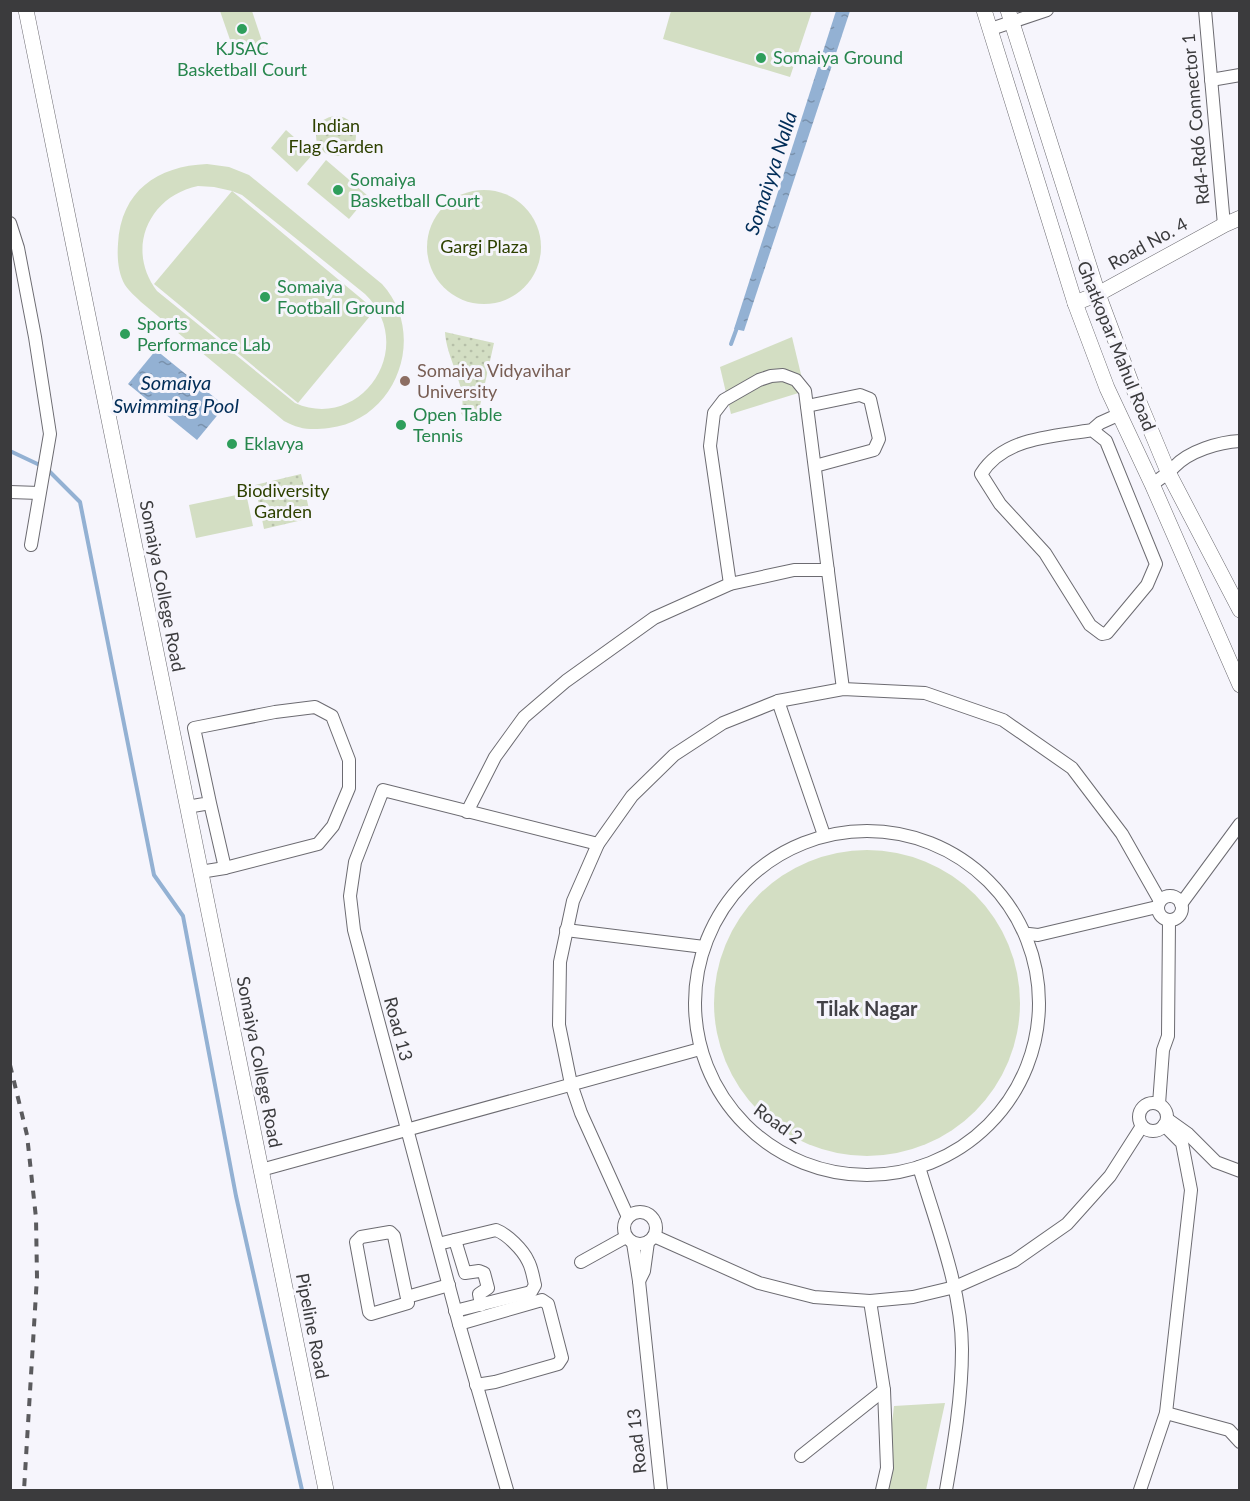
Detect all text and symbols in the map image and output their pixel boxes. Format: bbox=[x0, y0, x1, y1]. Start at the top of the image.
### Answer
marker: KJSAC Basketball Court bbox=[235, 22, 249, 36]
street label: Rd4-Rd6 Connector 1 bbox=[1177, 32, 1213, 206]
place label: KJSAC Basketball Court bbox=[177, 37, 308, 80]
place label: Somaiya Ground bbox=[773, 46, 903, 68]
marker: Somaiya Ground bbox=[754, 51, 768, 65]
water label: Somaiyya Nalla bbox=[739, 108, 801, 237]
park label: Indian Flag Garden bbox=[288, 114, 384, 157]
place label: Somaiya Basketball Court bbox=[350, 168, 481, 211]
marker: Somaiya Basketball Court bbox=[331, 183, 345, 197]
street label: Road No. 4 bbox=[1104, 212, 1191, 274]
park label: Gargi Plaza bbox=[440, 235, 528, 257]
street label: Ghatkopar Mahul Road bbox=[1073, 257, 1161, 434]
place label: Somaiya Football Ground bbox=[277, 275, 405, 318]
marker: Somaiya Football Ground bbox=[258, 290, 272, 304]
place label: Sports Performance Lab bbox=[137, 312, 271, 355]
marker: Sports Performance Lab bbox=[118, 327, 132, 341]
place label: Somaiya Vidyavihar University bbox=[417, 359, 571, 402]
water label: Somaiya Swimming Pool bbox=[113, 370, 239, 417]
marker: Somaiya Vidyavihar University bbox=[398, 374, 412, 388]
place label: Open Table Tennis bbox=[413, 403, 502, 446]
marker: Open Table Tennis bbox=[394, 418, 408, 432]
place label: Eklavya bbox=[244, 432, 304, 454]
marker: Eklavya bbox=[225, 437, 239, 451]
park label: Biodiversity Garden bbox=[236, 479, 330, 522]
street label: Somaiya College Road bbox=[136, 498, 190, 673]
street label: Somaiya College Road bbox=[233, 974, 287, 1149]
street label: Road 13 bbox=[380, 994, 418, 1063]
district label: Tilak Nagar bbox=[816, 996, 918, 1020]
street label: Road 2 bbox=[750, 1098, 807, 1148]
street label: Pipeline Road bbox=[292, 1271, 334, 1381]
street label: Road 13 bbox=[622, 1407, 650, 1475]

